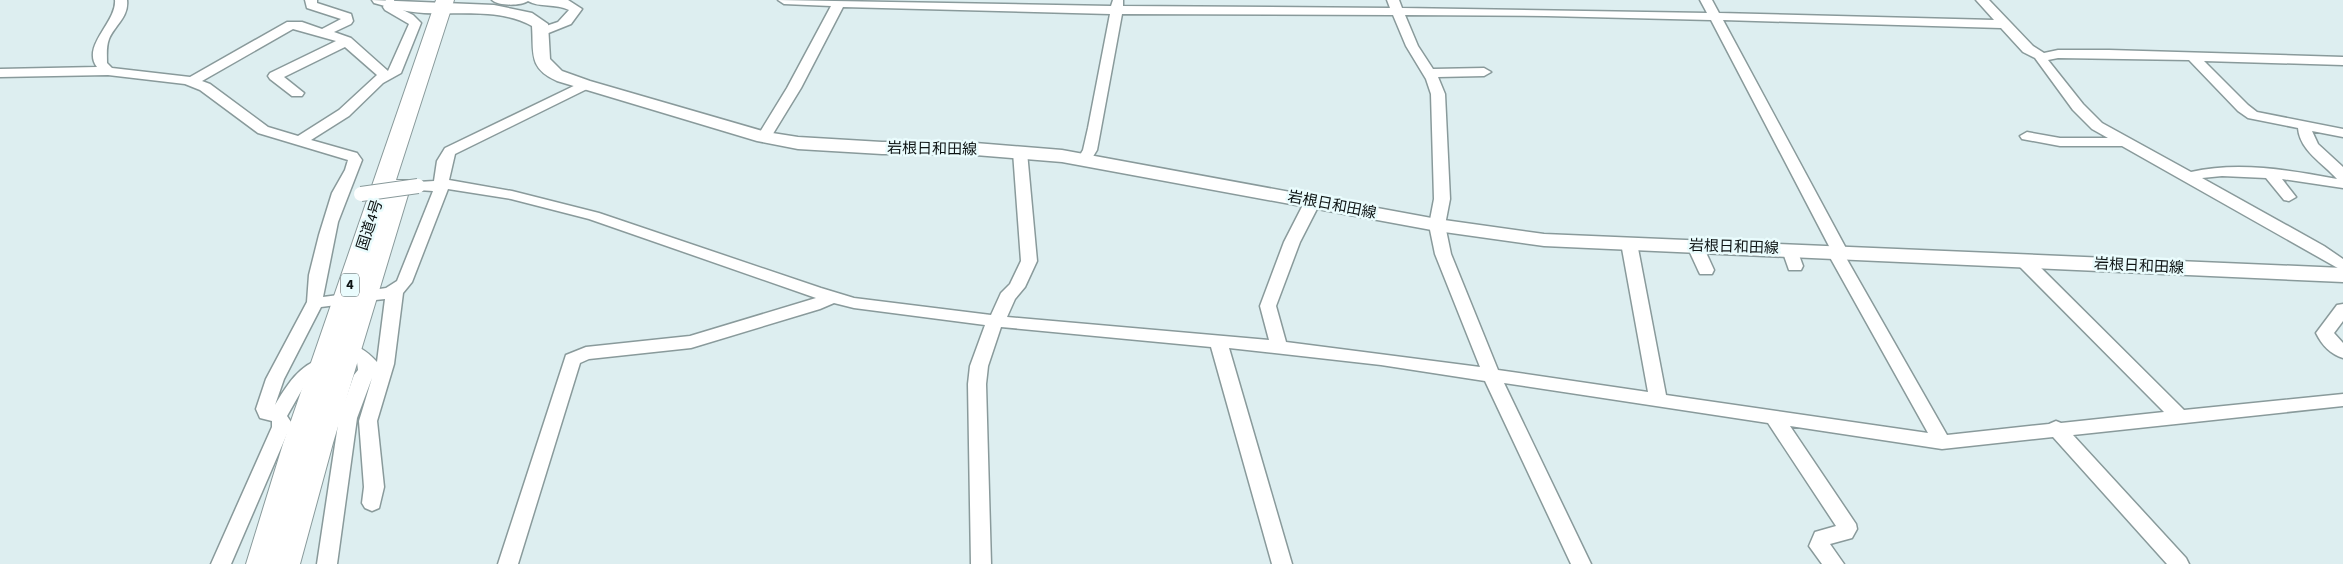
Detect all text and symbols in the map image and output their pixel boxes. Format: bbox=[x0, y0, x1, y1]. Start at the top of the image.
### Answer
street label: 岩根日和田線 bbox=[887, 138, 977, 160]
street label: 岩根日和田線 bbox=[1286, 186, 1378, 224]
street label: 国道4号 bbox=[352, 197, 388, 253]
street label: 岩根日和田線 bbox=[1689, 235, 1779, 259]
street label: 岩根日和田線 bbox=[2094, 253, 2184, 279]
road number: 4 bbox=[341, 274, 359, 296]

